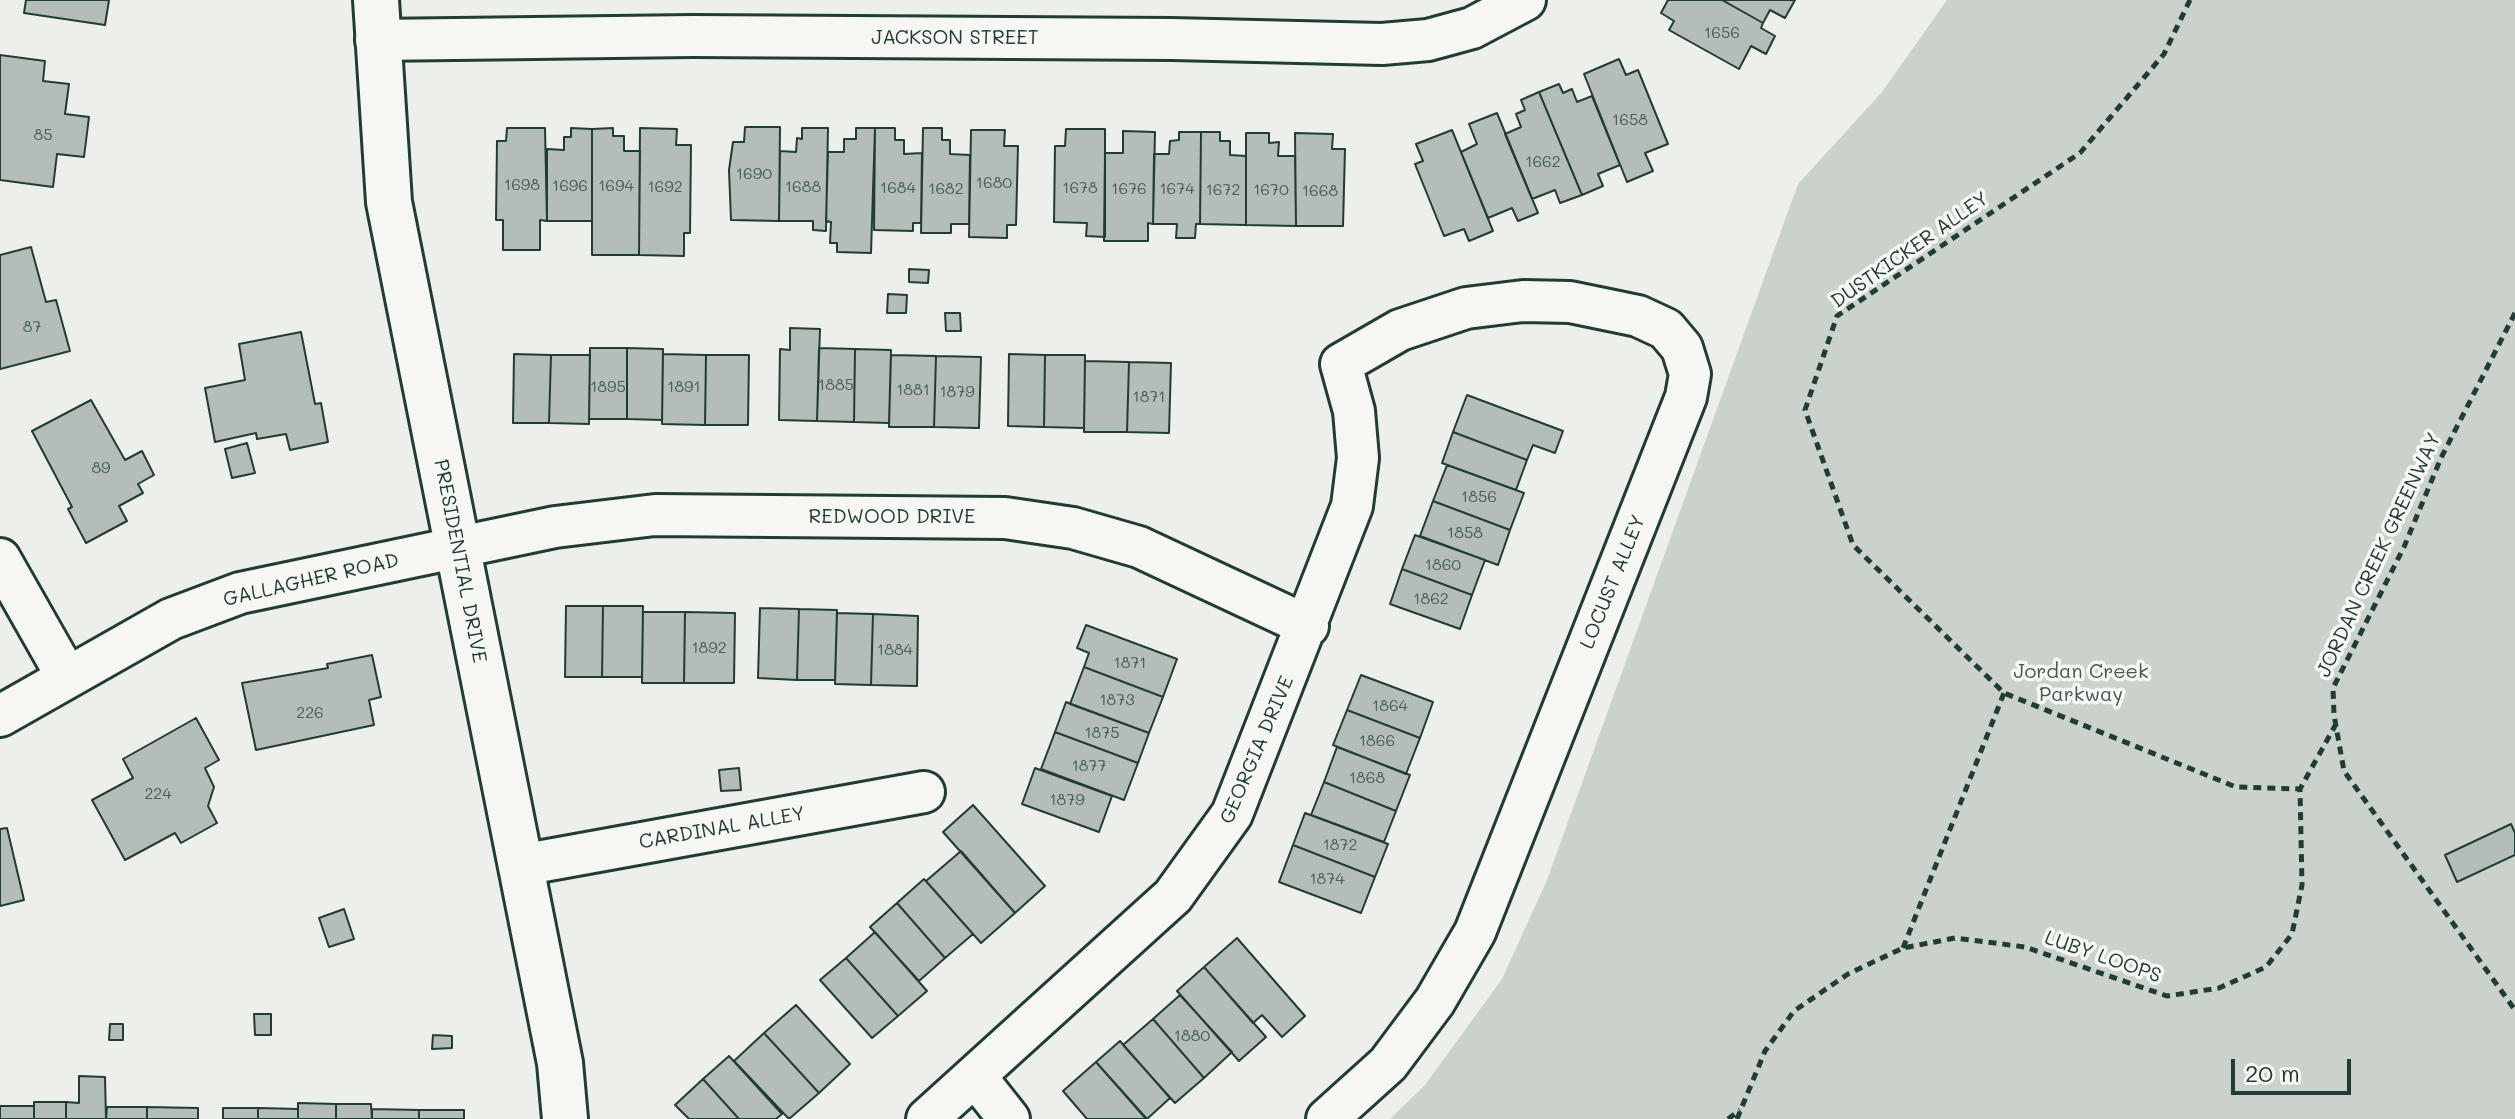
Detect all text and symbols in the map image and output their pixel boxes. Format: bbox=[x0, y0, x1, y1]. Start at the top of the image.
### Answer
house number: 1656 bbox=[1704, 23, 1740, 43]
street label: JACKSON STREET bbox=[871, 26, 1039, 50]
house number: 1658 bbox=[1612, 110, 1648, 130]
house number: 85 bbox=[33, 125, 53, 145]
house number: 1662 bbox=[1525, 152, 1561, 172]
house number: 1690 bbox=[736, 164, 772, 184]
house number: 1680 bbox=[976, 173, 1012, 193]
house number: 1698 bbox=[504, 175, 540, 195]
house number: 1696 bbox=[552, 176, 588, 196]
house number: 1694 bbox=[598, 176, 634, 196]
house number: 1692 bbox=[647, 177, 683, 197]
house number: 1688 bbox=[785, 177, 821, 197]
house number: 1684 bbox=[880, 178, 916, 198]
house number: 1678 bbox=[1062, 178, 1098, 198]
house number: 1682 bbox=[928, 179, 964, 199]
house number: 1676 bbox=[1111, 179, 1147, 199]
house number: 1674 bbox=[1159, 179, 1195, 199]
house number: 1672 bbox=[1206, 180, 1240, 200]
house number: 1670 bbox=[1253, 180, 1289, 200]
house number: 1668 bbox=[1302, 181, 1338, 201]
street label: DUSTKICKER ALLEY bbox=[1827, 187, 1993, 313]
house number: 87 bbox=[23, 317, 41, 337]
house number: 1885 bbox=[818, 375, 854, 395]
house number: 1895 bbox=[590, 377, 626, 397]
house number: 1891 bbox=[667, 377, 701, 397]
house number: 1881 bbox=[896, 380, 930, 400]
house number: 1879 bbox=[939, 382, 975, 402]
house number: 1871 bbox=[1133, 387, 1165, 407]
street label: JORDAN CREEK GREENWAY bbox=[2312, 429, 2446, 681]
street label: PRESIDENTIAL DRIVE bbox=[428, 457, 492, 665]
house number: 89 bbox=[91, 458, 111, 478]
house number: 1856 bbox=[1461, 487, 1497, 507]
street label: REDWOOD DRIVE bbox=[808, 505, 976, 529]
street label: LOCUST ALLEY bbox=[1575, 512, 1651, 652]
house number: 1858 bbox=[1447, 523, 1483, 543]
street label: GALLAGHER ROAD bbox=[221, 548, 401, 612]
house number: 1860 bbox=[1425, 555, 1461, 575]
house number: 1862 bbox=[1413, 589, 1449, 609]
house number: 1892 bbox=[691, 638, 727, 658]
house number: 1884 bbox=[877, 640, 913, 660]
house number: 1871 bbox=[1114, 653, 1146, 673]
park label: Jordan Creek Parkway bbox=[2013, 660, 2149, 707]
street label: GEORGIA DRIVE bbox=[1215, 672, 1299, 828]
house number: 1873 bbox=[1099, 690, 1135, 710]
house number: 1864 bbox=[1372, 696, 1408, 716]
house number: 226 bbox=[296, 703, 324, 723]
house number: 1875 bbox=[1084, 723, 1120, 743]
house number: 1866 bbox=[1359, 731, 1395, 751]
house number: 1877 bbox=[1072, 756, 1106, 776]
house number: 1868 bbox=[1349, 768, 1385, 788]
house number: 224 bbox=[144, 784, 172, 804]
house number: 1879 bbox=[1049, 790, 1085, 810]
street label: CARDINAL ALLEY bbox=[637, 802, 807, 854]
house number: 1872 bbox=[1323, 835, 1357, 855]
house number: 1874 bbox=[1309, 869, 1345, 889]
street label: LUBY LOOPS bbox=[2042, 926, 2164, 988]
house number: 1880 bbox=[1174, 1026, 1210, 1046]
scale bar bbox=[2235, 1043, 2355, 1093]
text: 20 m bbox=[2245, 1057, 2300, 1088]

